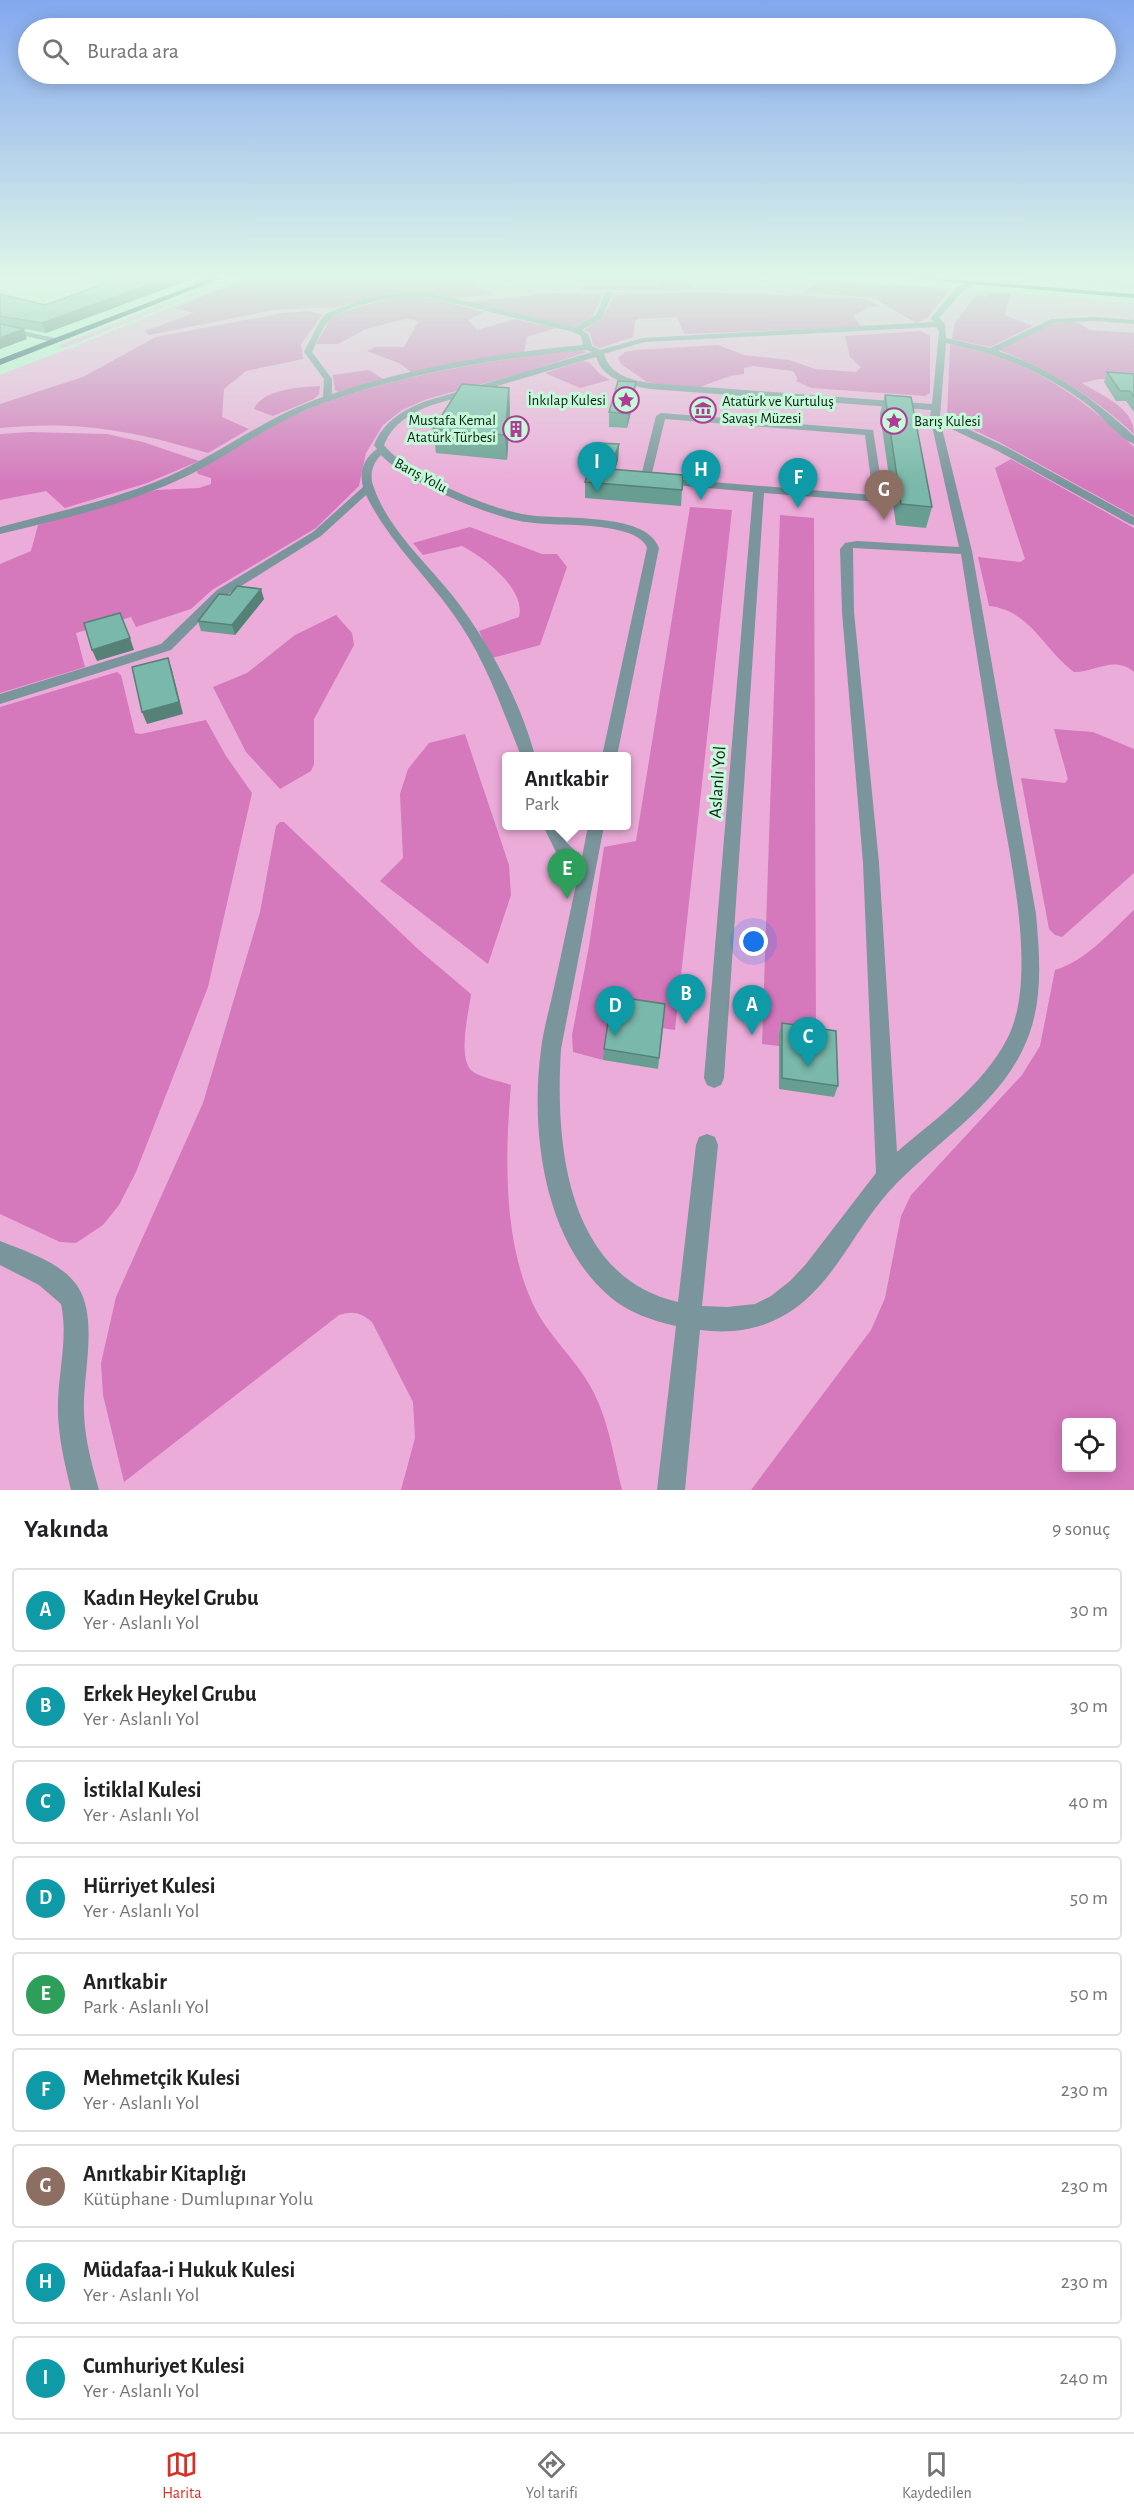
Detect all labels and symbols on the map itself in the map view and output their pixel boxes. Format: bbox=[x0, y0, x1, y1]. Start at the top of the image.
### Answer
place icon: İnkılap Kulesi bbox=[611, 385, 641, 415]
place label: İnkılap Kulesi bbox=[528, 391, 606, 408]
place label: Atatürk ve Kurtuluş Savaşı Müzesi bbox=[722, 394, 834, 426]
museum icon: Atatürk ve Kurtuluş Savaşı Müzesi bbox=[688, 395, 718, 425]
place icon: Barış Kulesi bbox=[879, 406, 909, 436]
place label: Mustafa Kemal Atatürk Türbesi bbox=[407, 413, 496, 445]
building icon: Mustafa Kemal Atatürk Türbesi bbox=[501, 414, 531, 444]
place label: Barış Kulesi bbox=[914, 414, 981, 429]
pin: I bbox=[578, 442, 616, 492]
pin: H bbox=[682, 450, 720, 500]
street label: Barış Yolu bbox=[392, 455, 450, 496]
pin: F bbox=[778, 458, 818, 508]
pin: G bbox=[864, 470, 904, 520]
street label: Aslanlı Yol bbox=[706, 745, 729, 819]
pin: E bbox=[548, 850, 586, 899]
your location bbox=[739, 927, 768, 956]
pin: B bbox=[666, 974, 706, 1024]
pin: D bbox=[596, 986, 634, 1036]
pin: A bbox=[732, 986, 771, 1035]
pin: C bbox=[788, 1018, 828, 1067]

